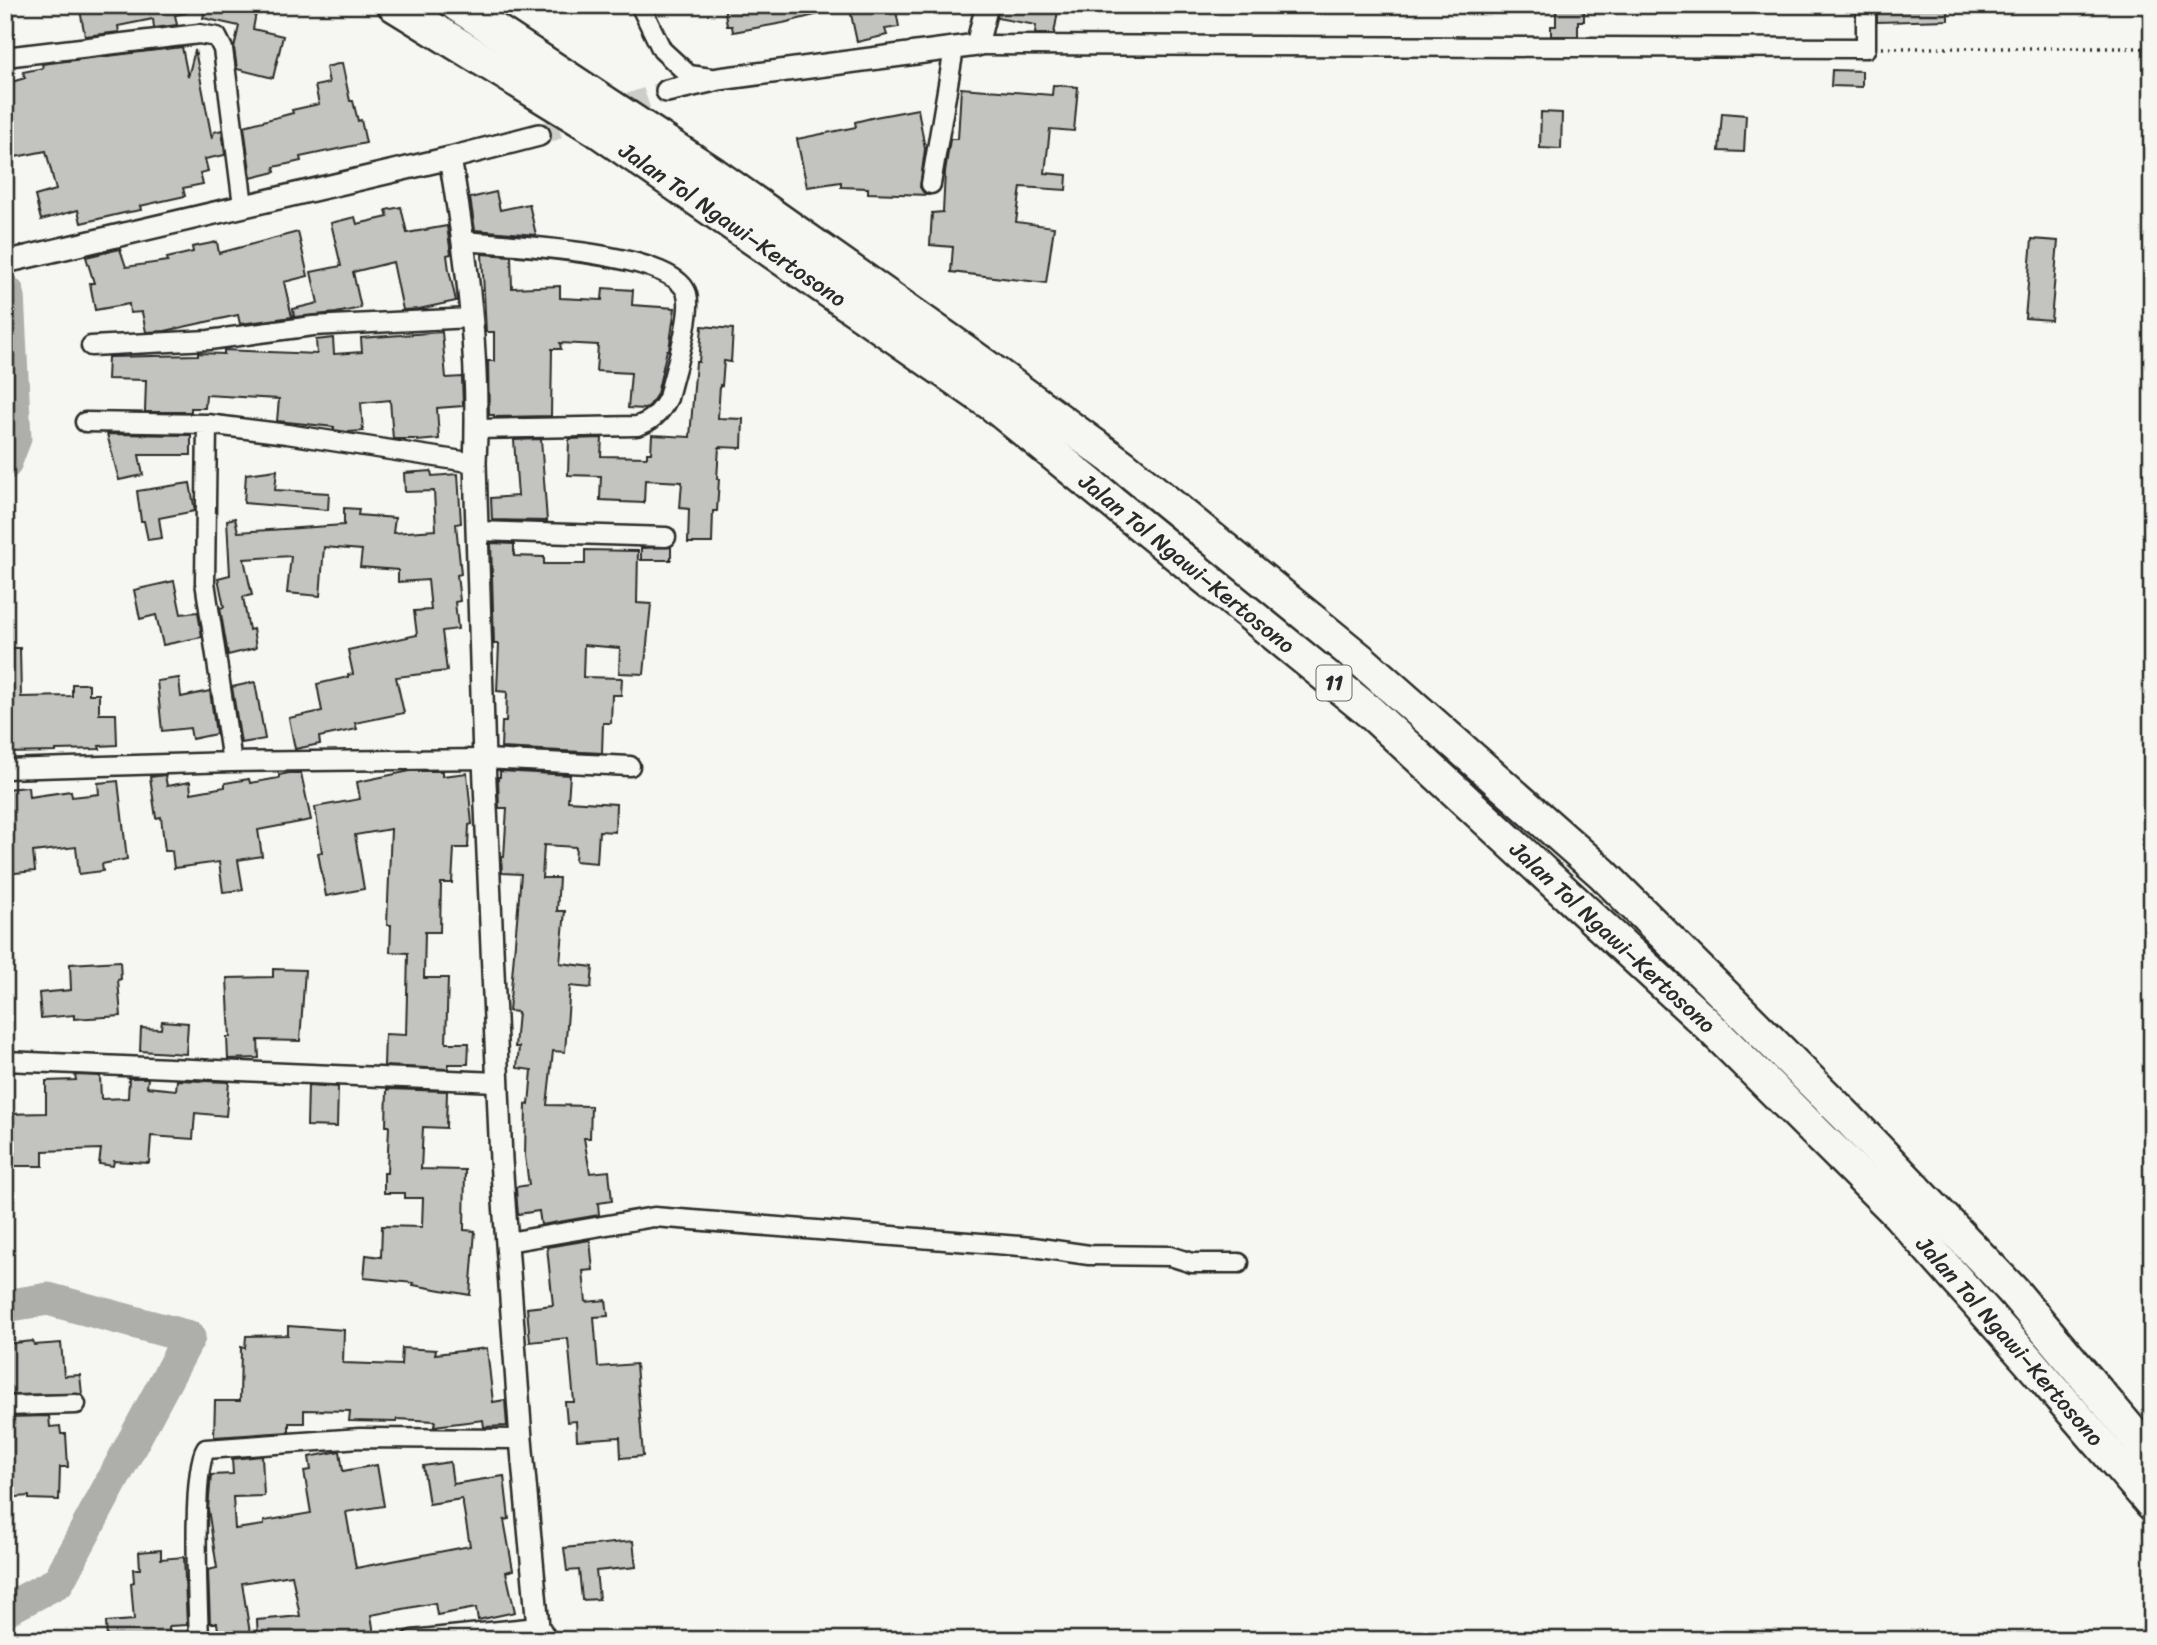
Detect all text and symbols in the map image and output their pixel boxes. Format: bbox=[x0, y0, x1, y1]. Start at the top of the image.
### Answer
street label: Jalan Tol Ngawi–Kertosono bbox=[610, 130, 856, 318]
street label: Jalan Tol Ngawi–Kertosono bbox=[1069, 461, 1305, 664]
road number: 11 bbox=[1316, 666, 1352, 700]
street label: Jalan Tol Ngawi–Kertosono bbox=[1499, 830, 1726, 1044]
street label: Jalan Tol Ngawi–Kertosono bbox=[1905, 1225, 2115, 1456]

